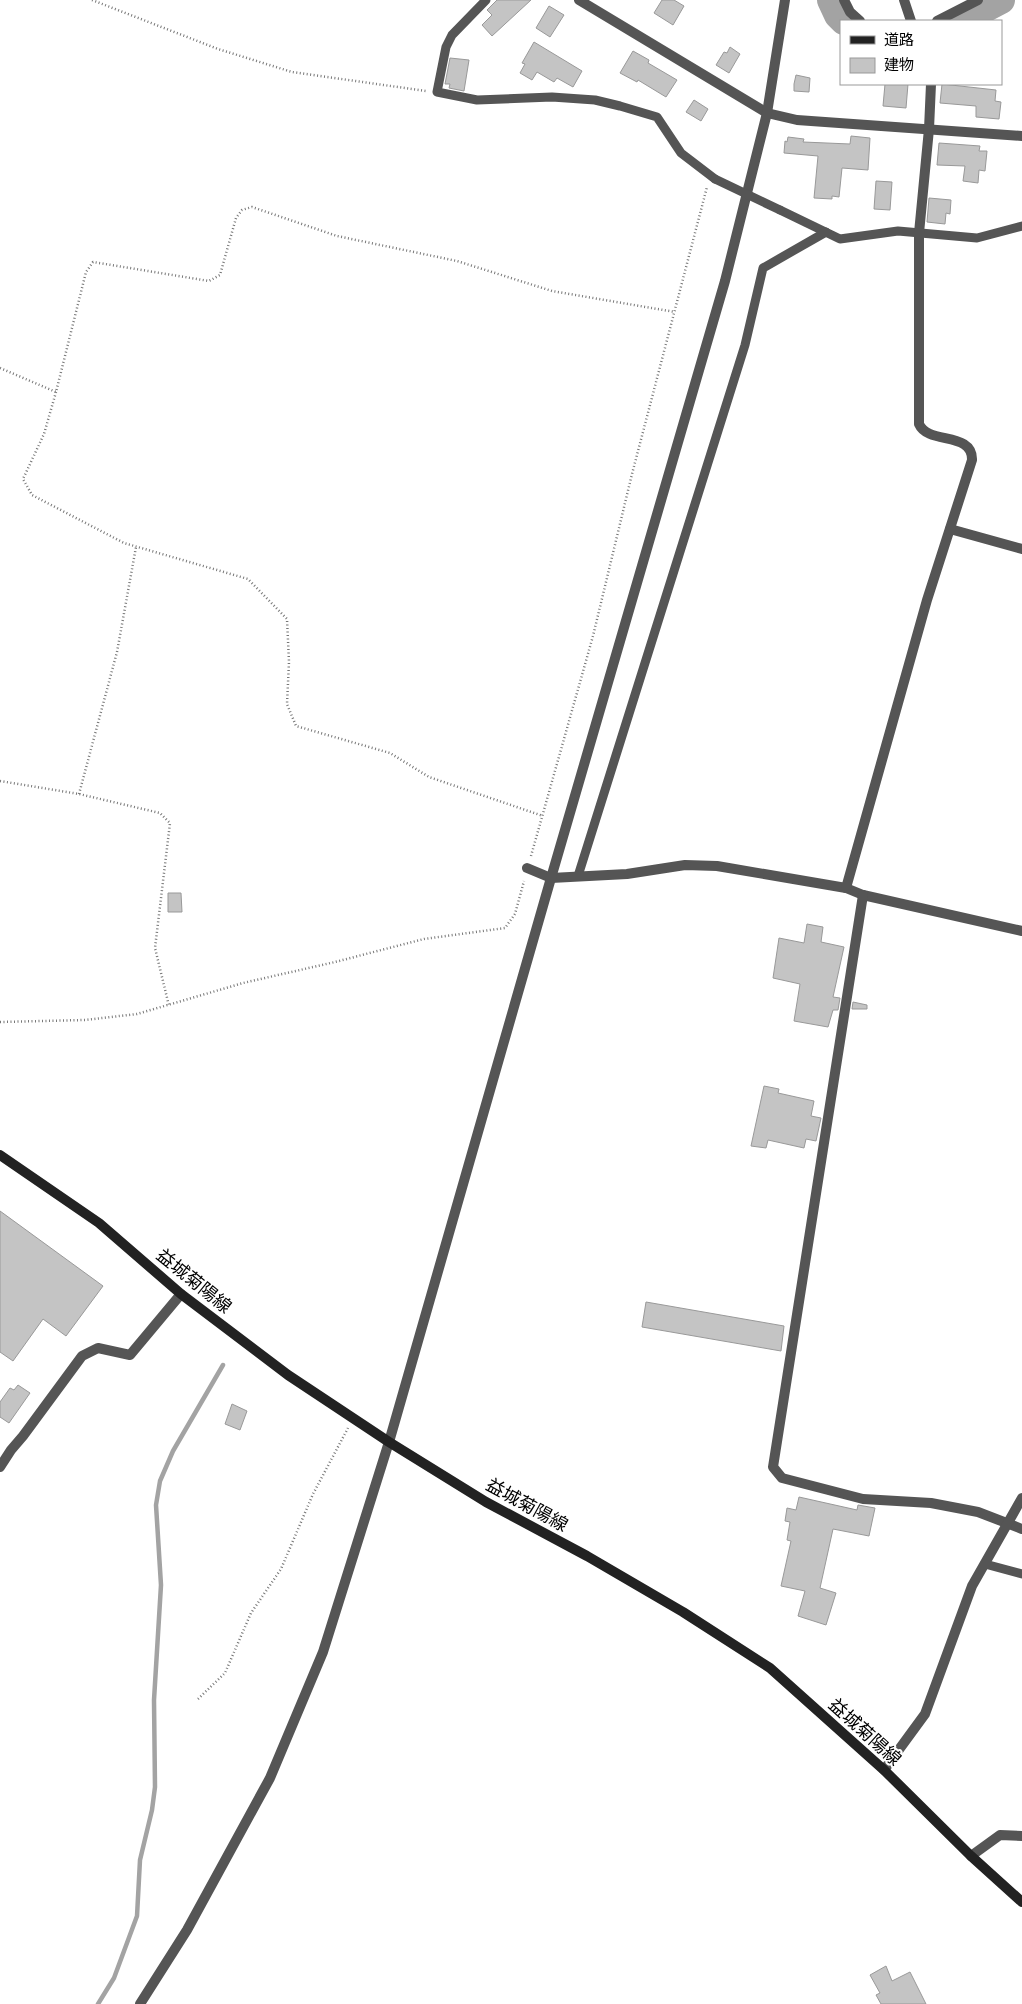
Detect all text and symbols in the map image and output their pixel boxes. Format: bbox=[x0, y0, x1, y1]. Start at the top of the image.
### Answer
legend bbox=[840, 20, 1002, 85]
text: 道路 bbox=[884, 30, 914, 50]
text: 建物 bbox=[884, 55, 914, 75]
street label: 益城菊陽線 bbox=[151, 1243, 237, 1319]
street label: 益城菊陽線 bbox=[482, 1473, 572, 1537]
street label: 益城菊陽線 bbox=[824, 1693, 906, 1771]

